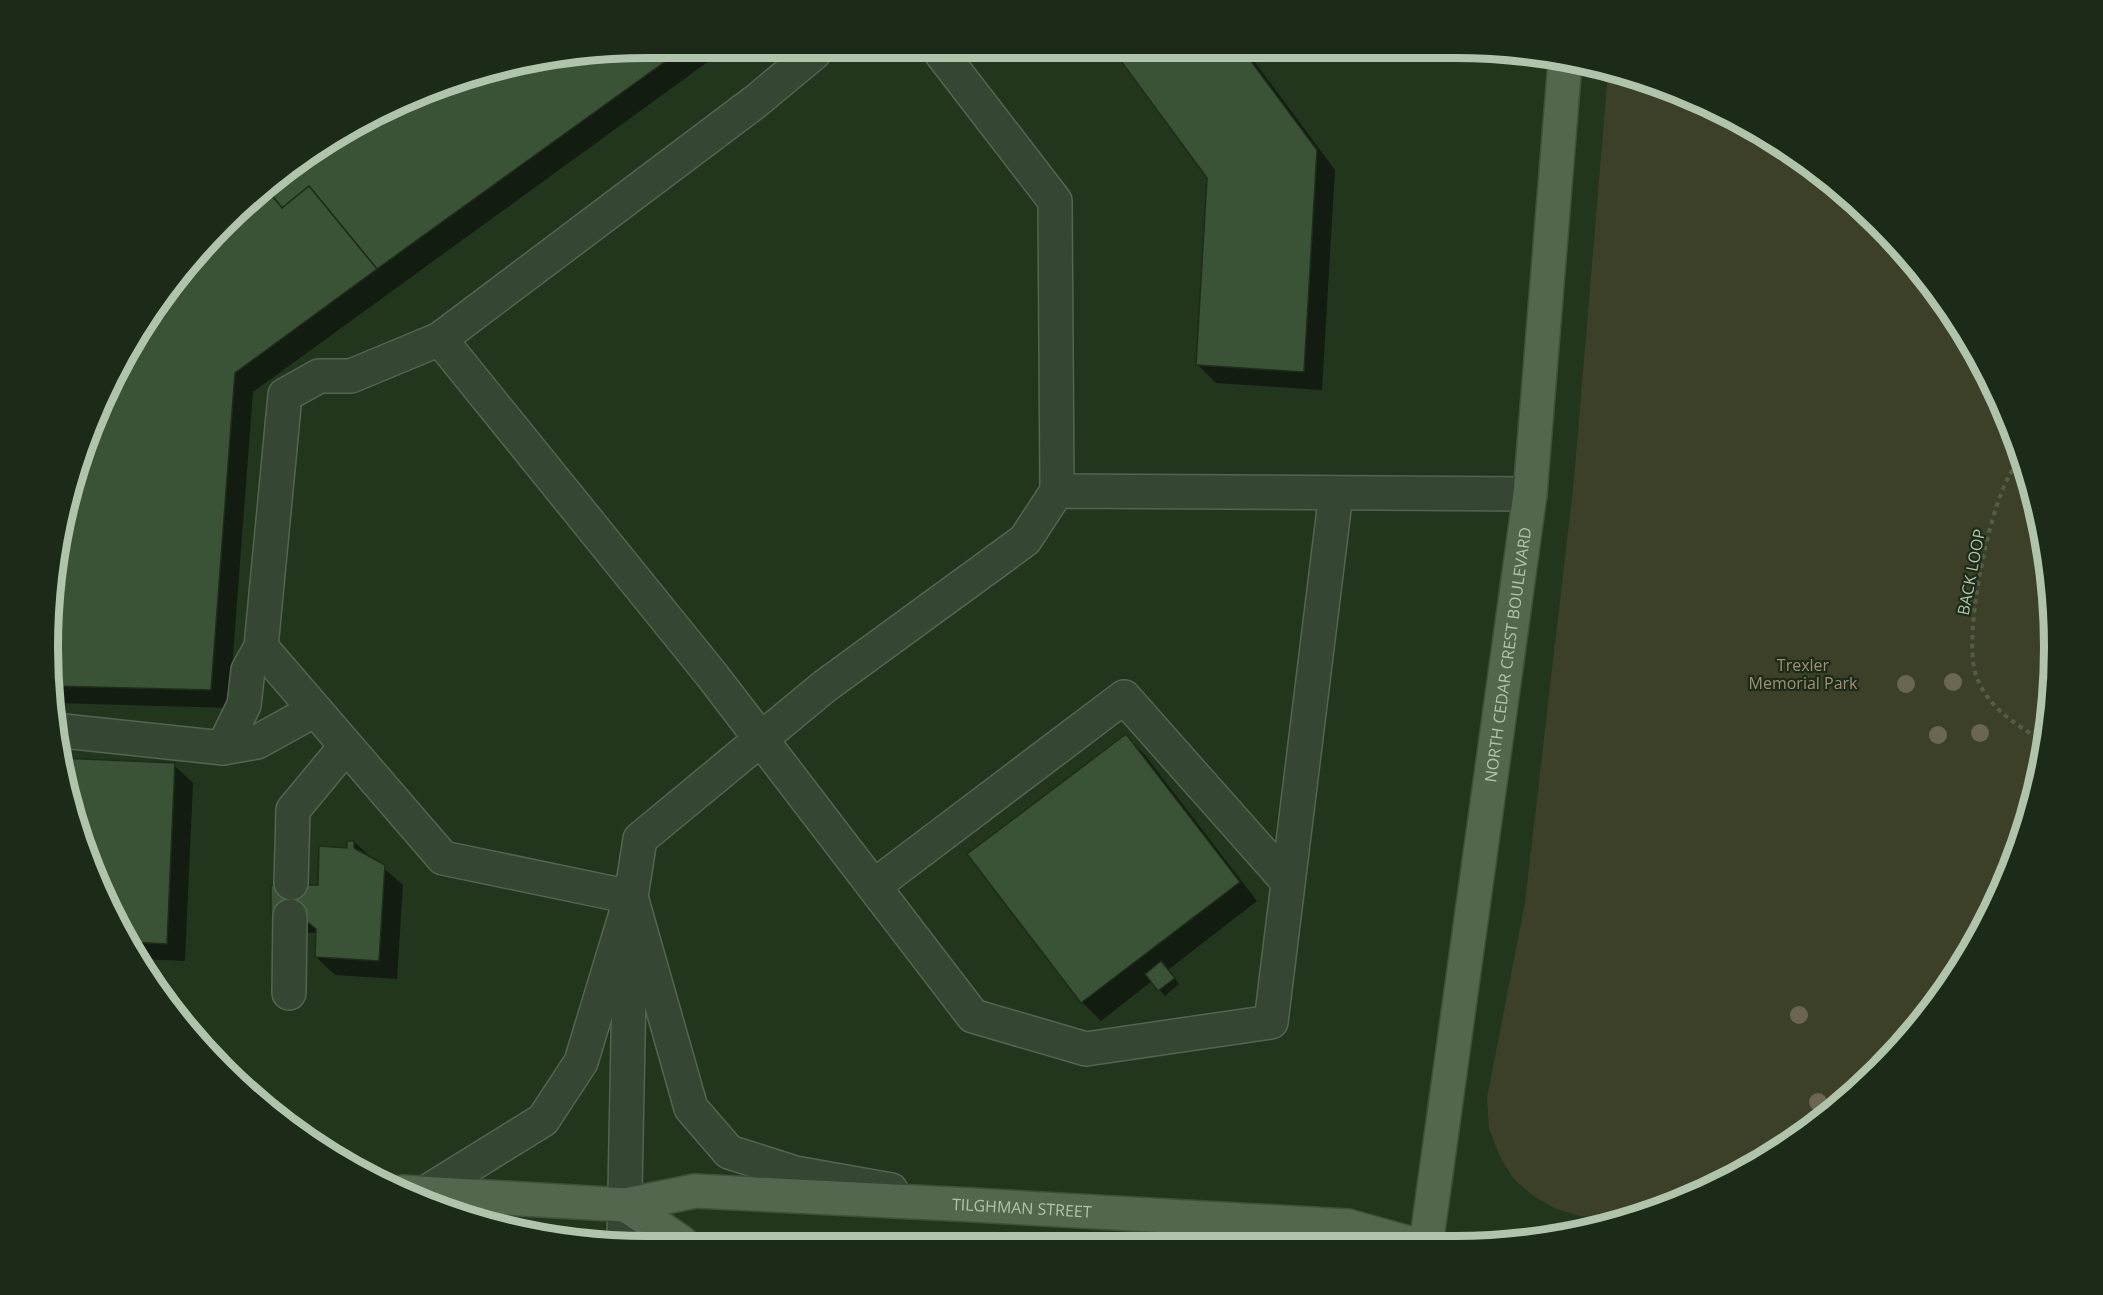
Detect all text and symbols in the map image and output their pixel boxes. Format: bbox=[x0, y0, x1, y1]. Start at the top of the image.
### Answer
street label: NORTH CEDAR CREST BOULEVARD bbox=[1479, 526, 1536, 784]
street label: BACK LOOP bbox=[1952, 527, 1990, 617]
park label: Trexler Memorial Park bbox=[1749, 654, 1858, 694]
street label: TILGHMAN STREET bbox=[951, 1193, 1092, 1223]

